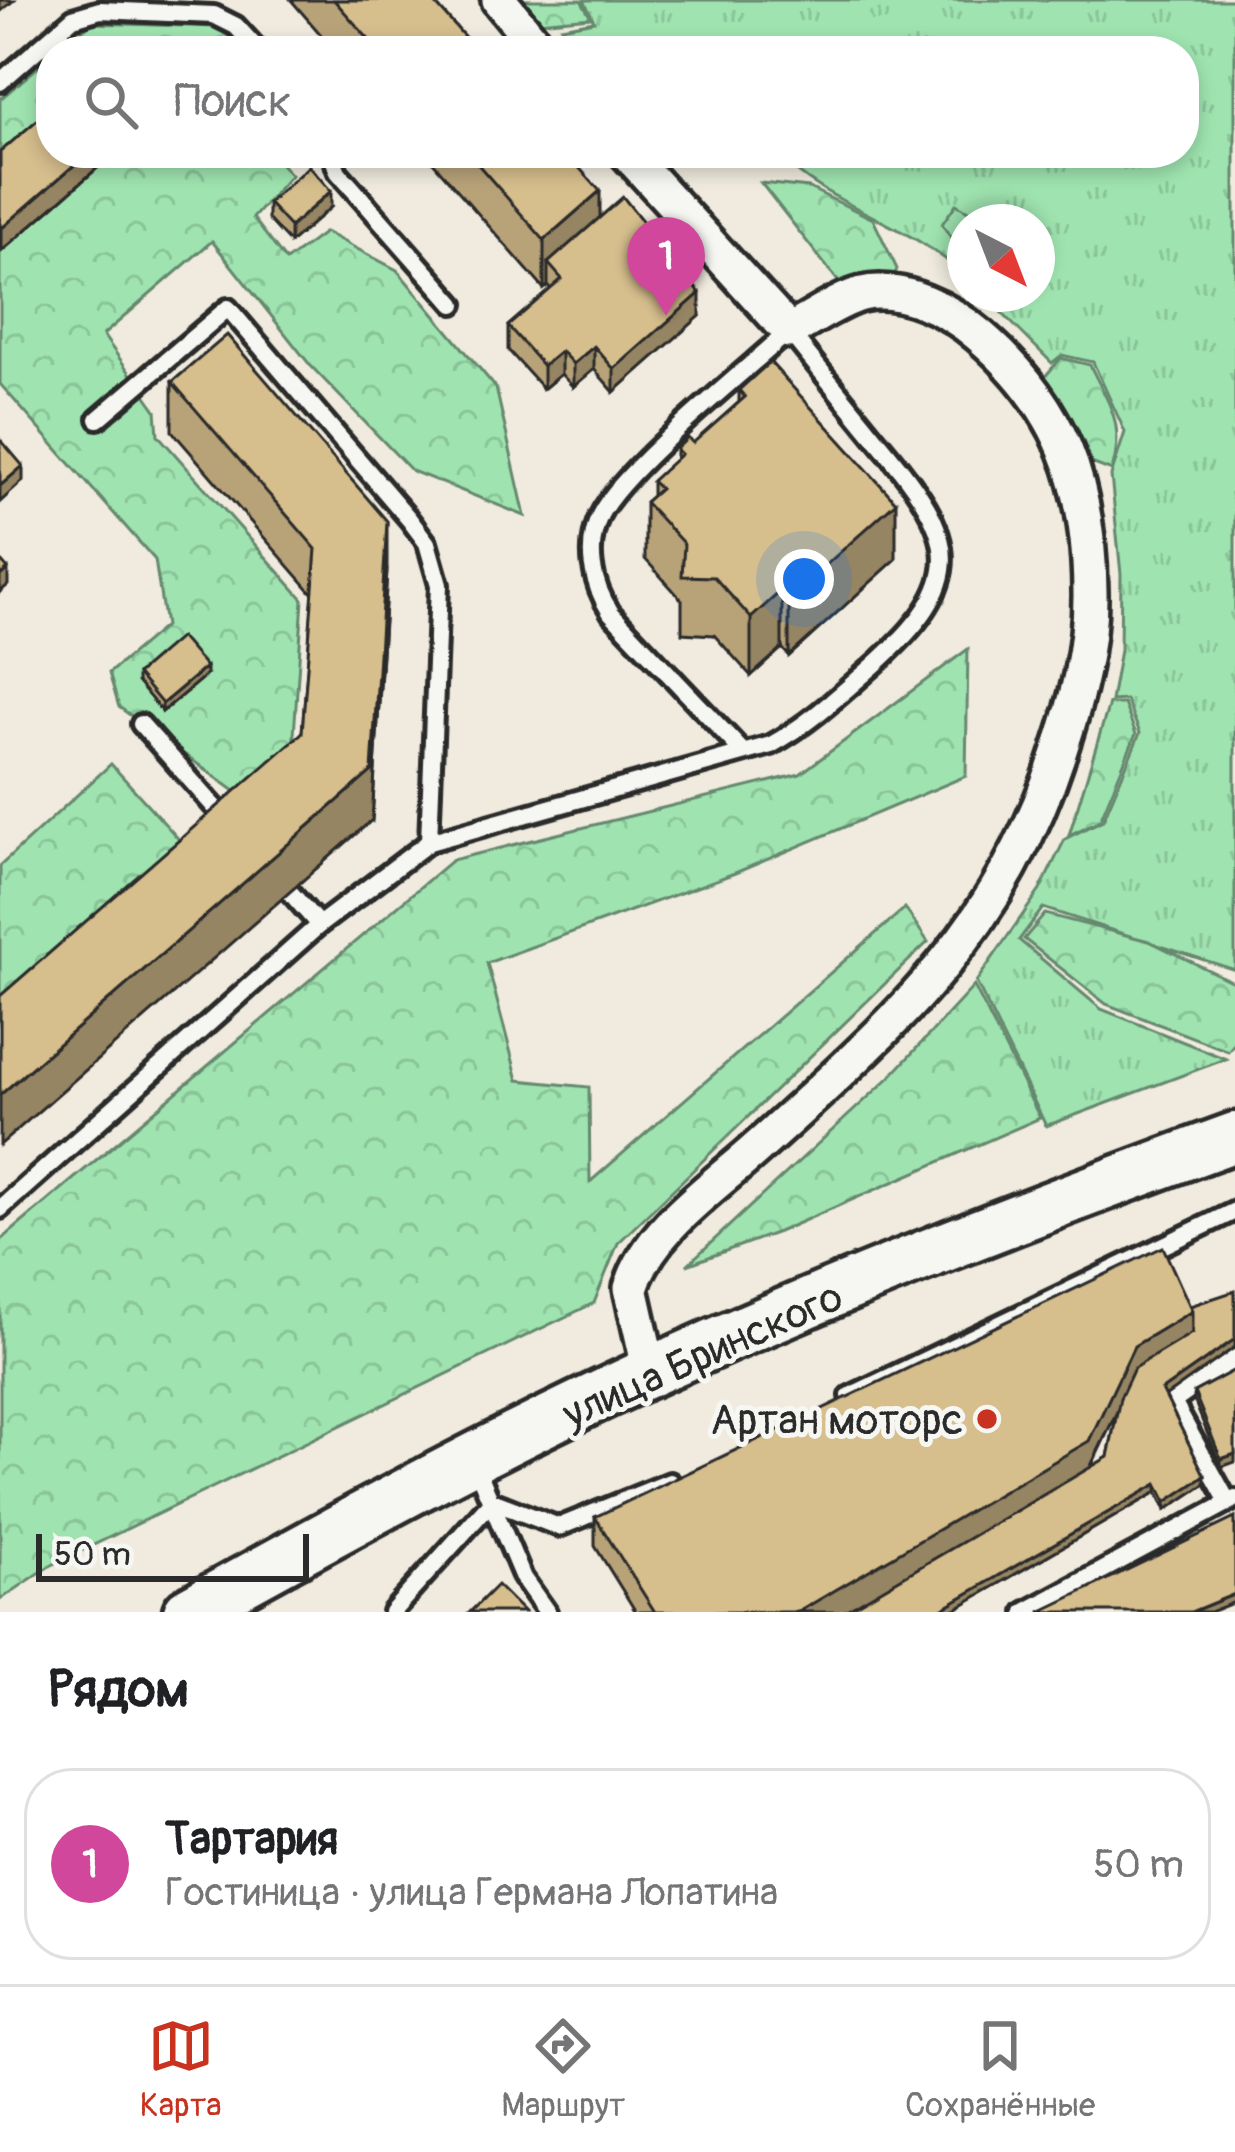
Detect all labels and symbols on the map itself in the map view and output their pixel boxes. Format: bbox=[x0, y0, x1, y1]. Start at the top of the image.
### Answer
north arrow bbox=[947, 204, 1055, 312]
pin: 1 bbox=[627, 217, 705, 316]
your location bbox=[774, 549, 834, 609]
street label: улица Бринского bbox=[554, 1271, 851, 1441]
place label: Артан моторс bbox=[710, 1395, 963, 1447]
marker: Артан моторс bbox=[974, 1406, 1000, 1432]
scale bar bbox=[36, 1528, 309, 1581]

